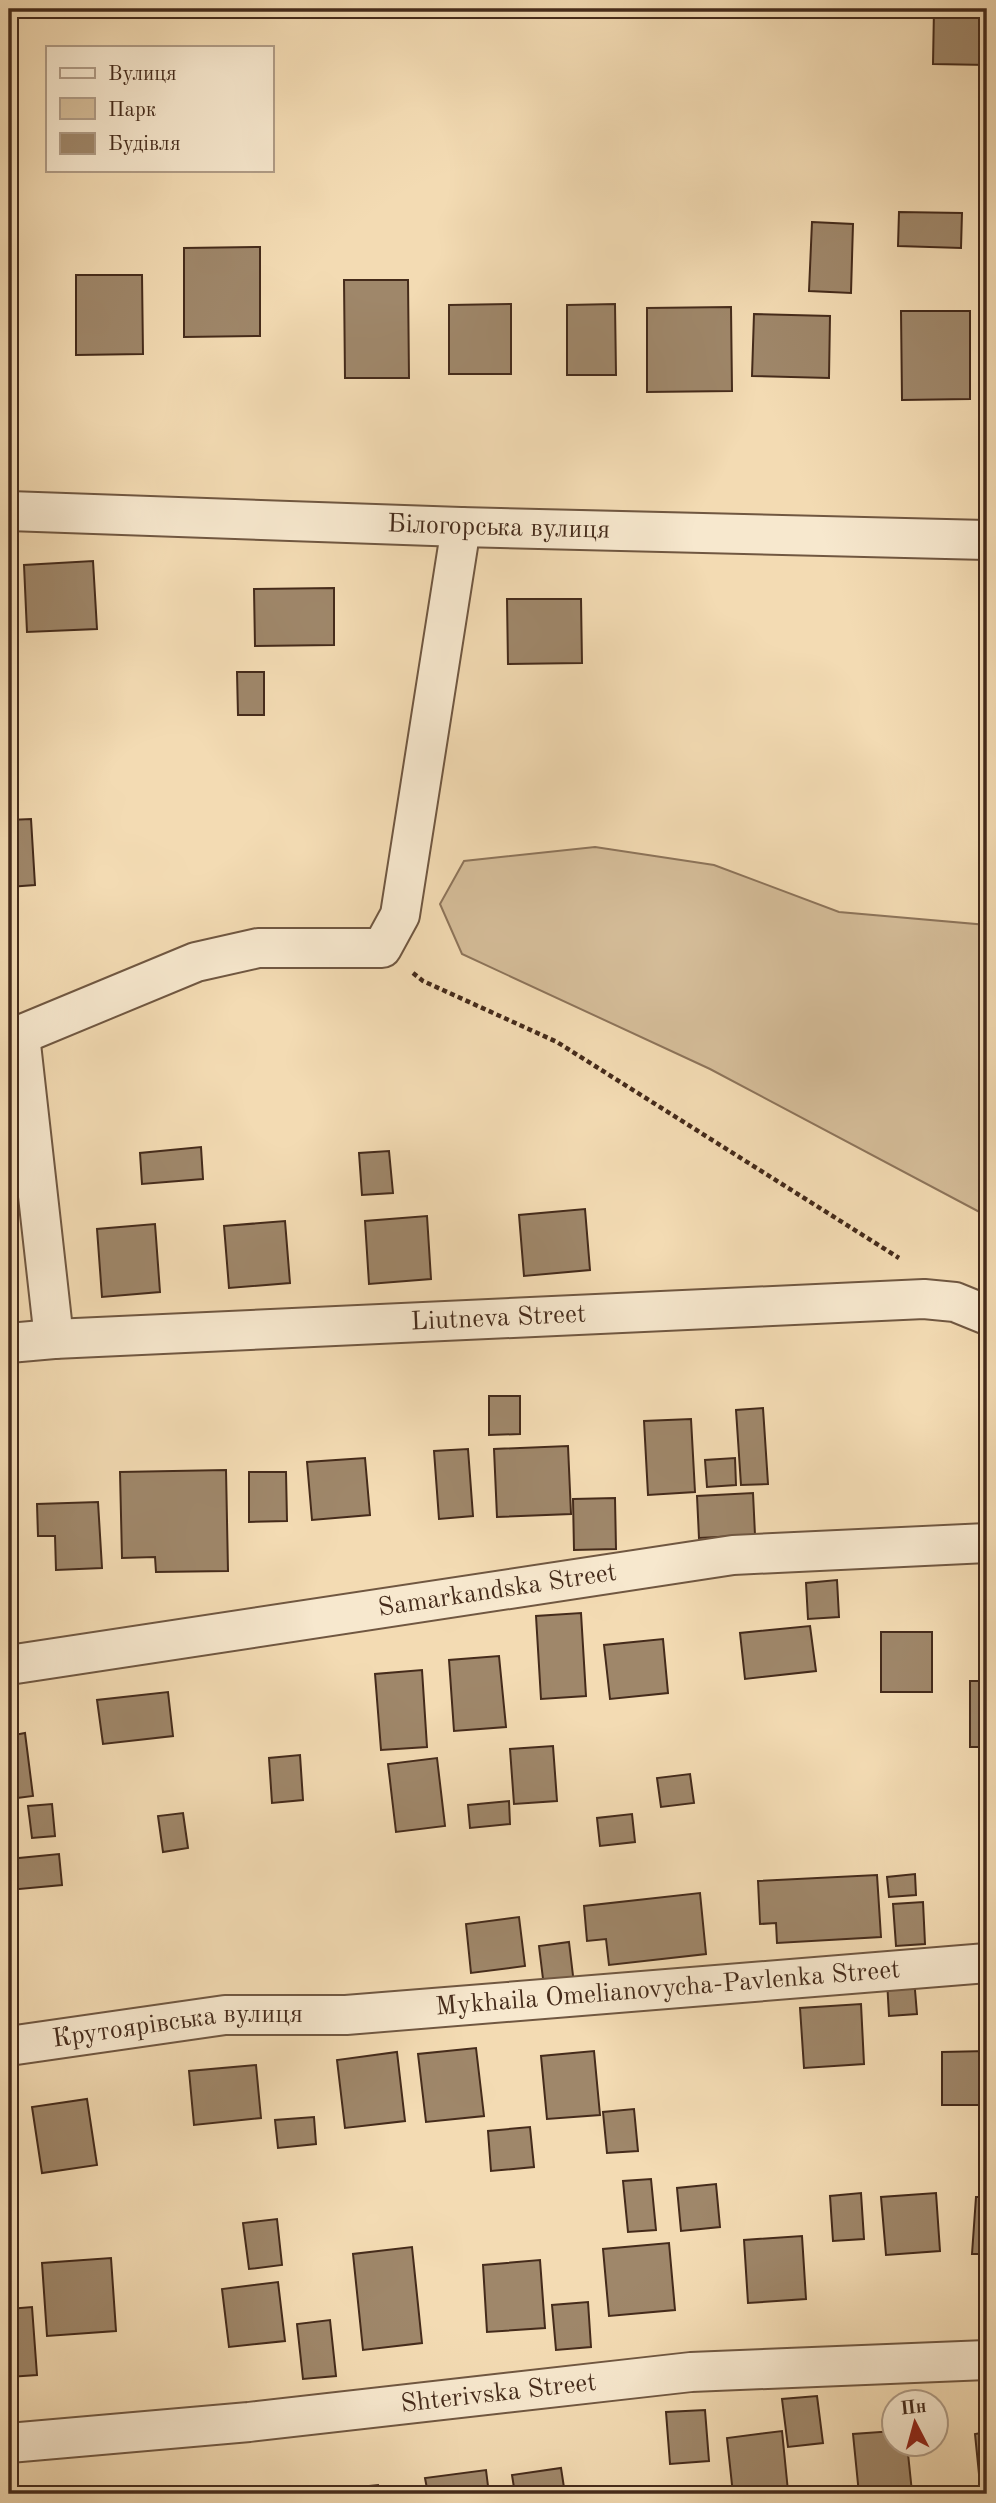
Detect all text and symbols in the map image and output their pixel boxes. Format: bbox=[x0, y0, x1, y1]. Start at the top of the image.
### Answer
legend bbox=[46, 46, 273, 172]
text: Вулиця bbox=[108, 64, 177, 85]
text: Парк bbox=[108, 100, 157, 121]
text: Будівля bbox=[108, 134, 181, 155]
street label: Білогорська вулиця bbox=[387, 511, 610, 544]
street label: Liutneva Street bbox=[410, 1302, 587, 1336]
street label: Samarkandska Street bbox=[376, 1560, 619, 1622]
street label: Mykhaila Omelianovycha-Pavlenka Street bbox=[434, 1957, 901, 2021]
street label: Крутоярівська вулиця bbox=[51, 2002, 303, 2053]
street label: Shterivska Street bbox=[399, 2370, 598, 2418]
north arrow bbox=[880, 2388, 950, 2458]
text: Пн bbox=[899, 2398, 927, 2419]

